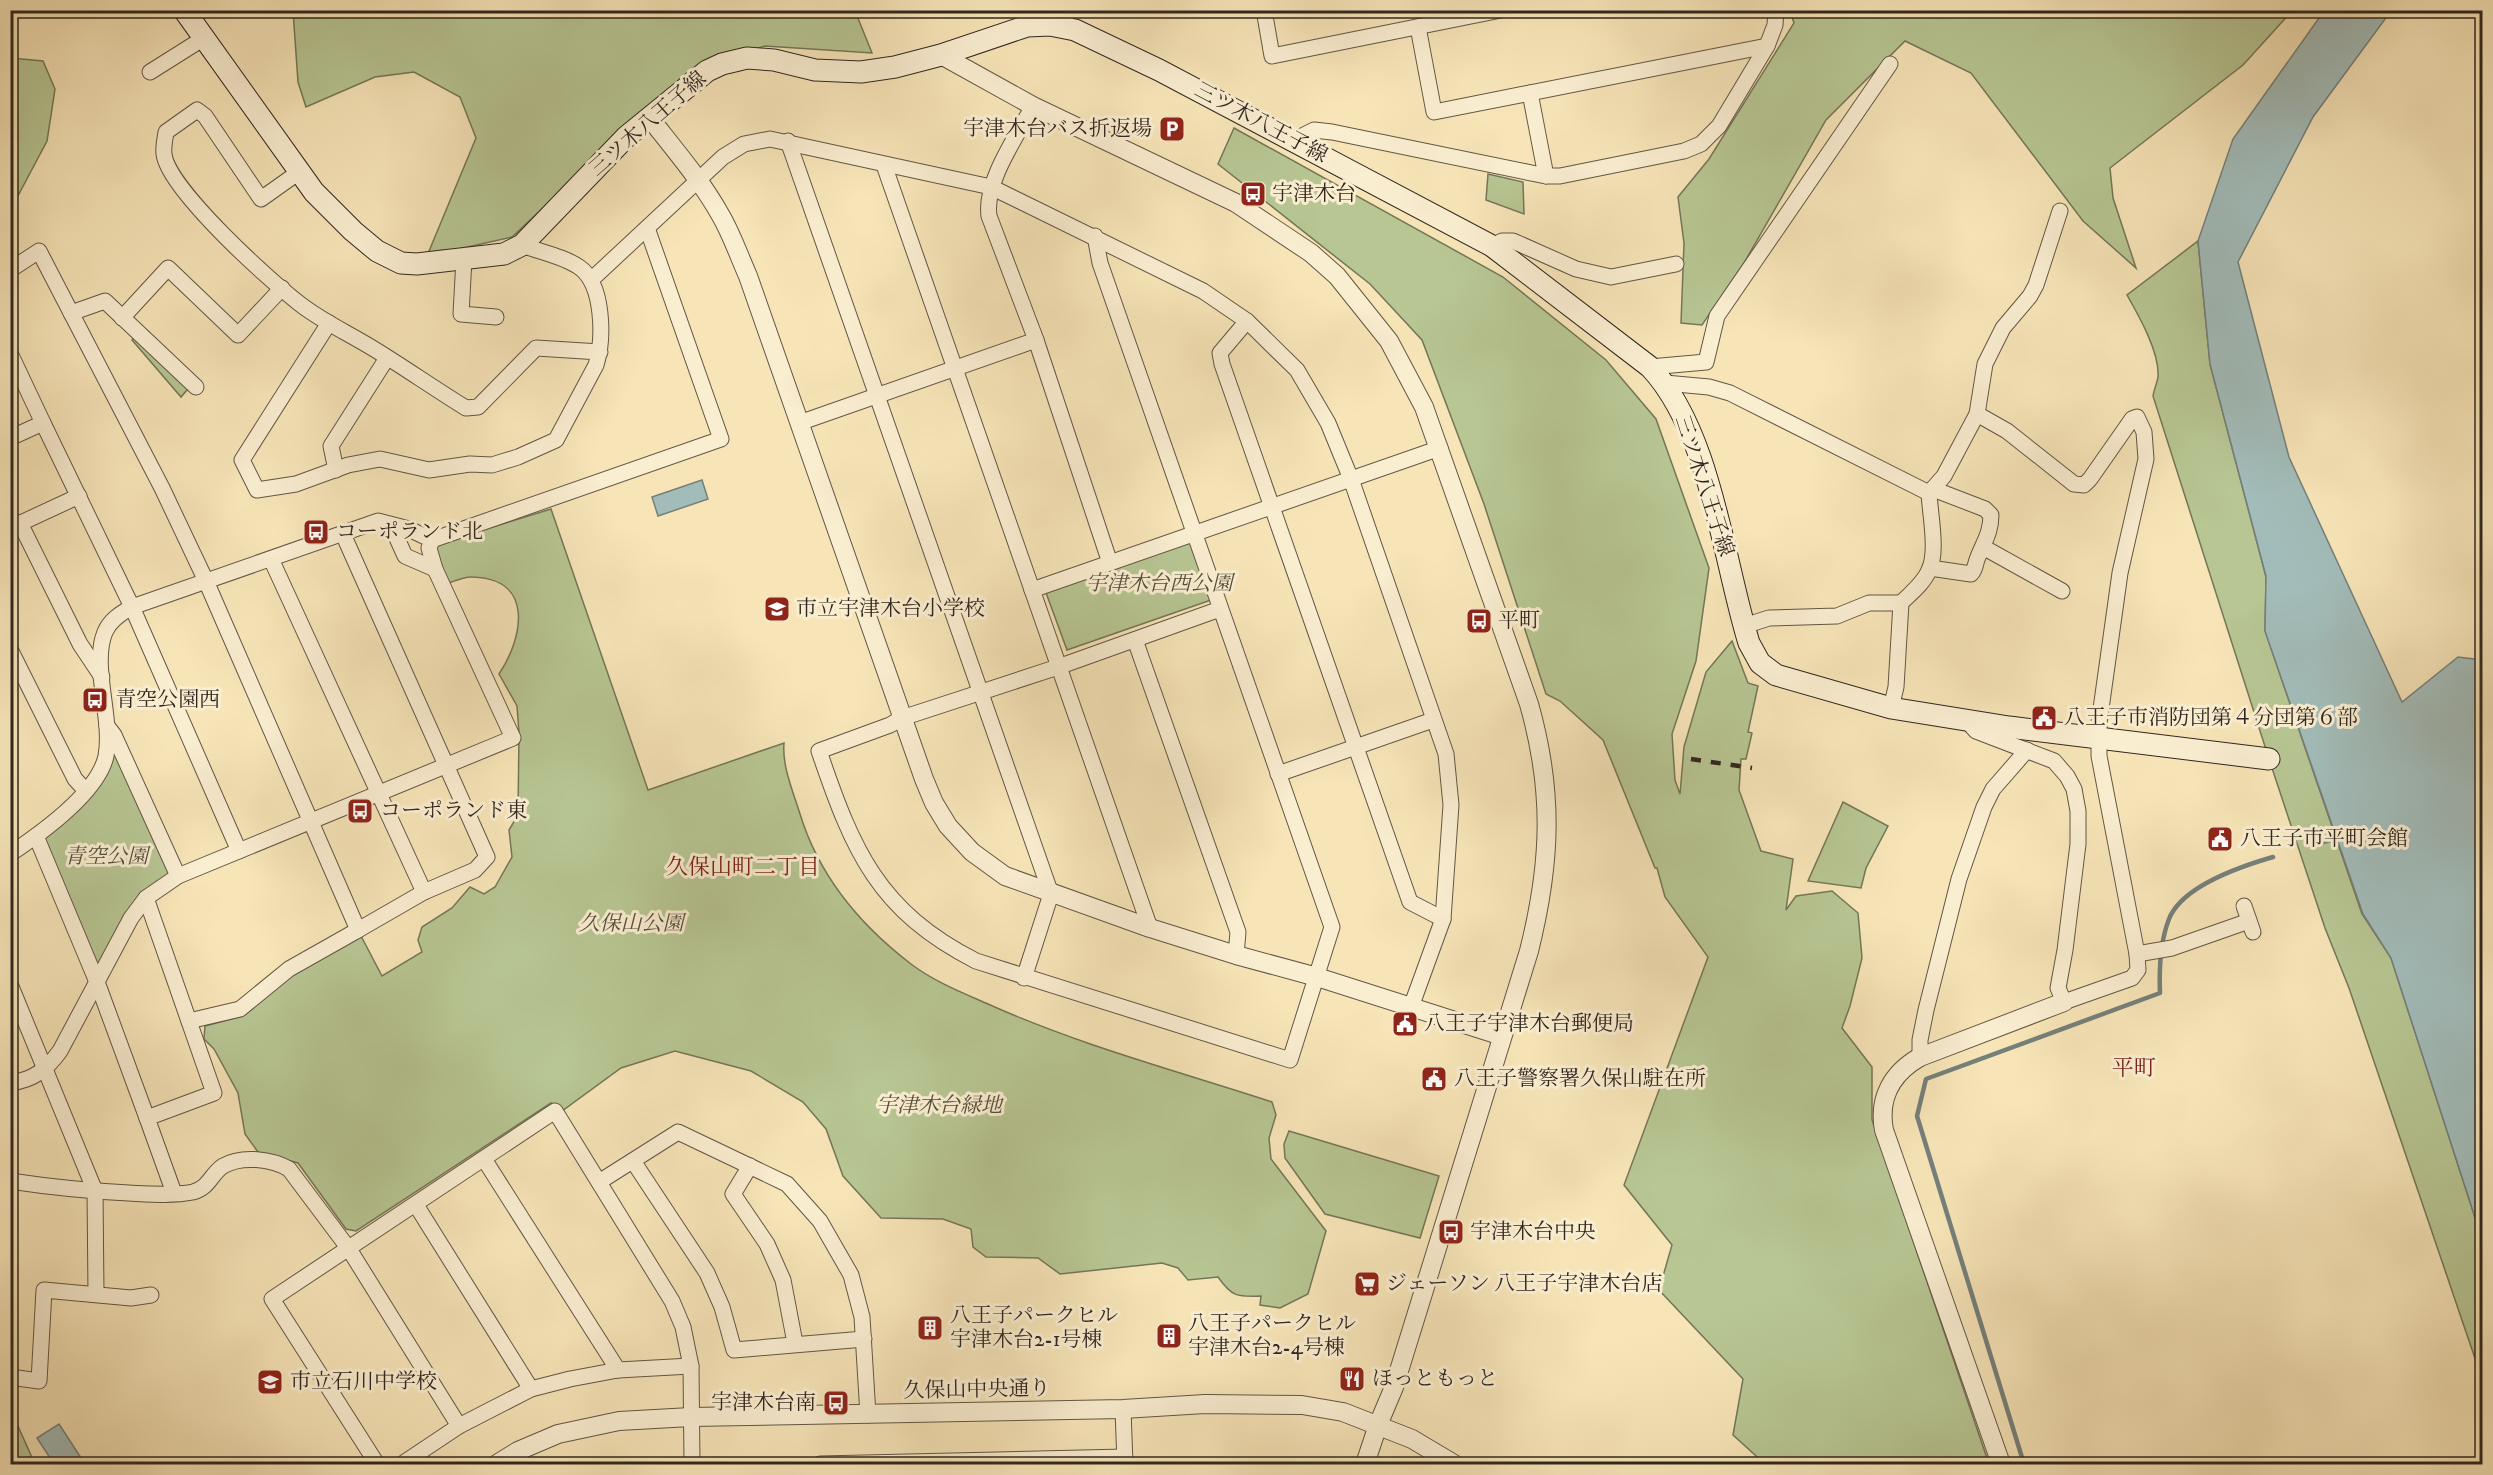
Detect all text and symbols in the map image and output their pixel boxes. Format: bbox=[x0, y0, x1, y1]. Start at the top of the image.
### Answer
street label: 三ツ木八王子線 bbox=[584, 66, 712, 182]
street label: 三ツ木八王子線 bbox=[1190, 77, 1332, 169]
parking icon: 宇津木台バス折返場 bbox=[1157, 114, 1187, 144]
place label: 宇津木台バス折返場 bbox=[963, 116, 1152, 142]
bus stop icon: 宇津木台 bbox=[1238, 179, 1268, 209]
place label: 宇津木台 bbox=[1272, 181, 1356, 207]
street label: 三ツ木八王子線 bbox=[1669, 412, 1739, 560]
bus stop icon: コーポランド北 bbox=[301, 517, 331, 547]
place label: コーポランド北 bbox=[336, 519, 483, 545]
park label: 宇津木台西公園 bbox=[1086, 571, 1235, 597]
school or university icon: 市立宇津木台小学校 bbox=[762, 594, 792, 624]
place label: 市立宇津木台小学校 bbox=[796, 596, 985, 622]
bus stop icon: 平町 bbox=[1464, 606, 1494, 636]
place label: 平町 bbox=[1498, 608, 1540, 634]
bus stop icon: 青空公園西 bbox=[80, 685, 110, 715]
place label: 青空公園西 bbox=[115, 687, 220, 713]
public building icon: 八王子市消防団第４分団第６部 bbox=[2029, 703, 2059, 733]
place label: 八王子市消防団第４分団第６部 bbox=[2064, 705, 2358, 731]
bus stop icon: コーポランド東 bbox=[345, 796, 375, 826]
place label: コーポランド東 bbox=[380, 798, 527, 824]
public building icon: 八王子市平町会館 bbox=[2205, 824, 2235, 854]
place label: 八王子市平町会館 bbox=[2240, 826, 2408, 852]
park label: 青空公園 bbox=[64, 844, 151, 870]
district label: 久保山町二丁目 bbox=[666, 854, 820, 881]
park label: 久保山公園 bbox=[579, 911, 686, 937]
public building icon: 八王子宇津木台郵便局 bbox=[1390, 1009, 1420, 1039]
place label: 八王子宇津木台郵便局 bbox=[1424, 1011, 1634, 1037]
district label: 平町 bbox=[2112, 1055, 2156, 1082]
public building icon: 八王子警察署久保山駐在所 bbox=[1419, 1064, 1449, 1094]
place label: 八王子警察署久保山駐在所 bbox=[1454, 1066, 1706, 1092]
park label: 宇津木台緑地 bbox=[876, 1093, 1004, 1119]
bus stop icon: 宇津木台中央 bbox=[1436, 1217, 1466, 1247]
place label: 宇津木台中央 bbox=[1470, 1219, 1596, 1245]
supermarket icon: ジェーソン 八王子宇津木台店 bbox=[1352, 1269, 1382, 1299]
place label: ジェーソン 八王子宇津木台店 bbox=[1386, 1271, 1662, 1297]
place label: 八王子パークヒル 宇津木台2-1号棟 bbox=[950, 1303, 1118, 1353]
place label: 八王子パークヒル 宇津木台2-4号棟 bbox=[1188, 1311, 1356, 1361]
building icon: 八王子パークヒル 宇津木台2-1号棟 bbox=[915, 1313, 945, 1343]
building icon: 八王子パークヒル 宇津木台2-4号棟 bbox=[1154, 1321, 1184, 1351]
restaurant icon: ほっともっと bbox=[1337, 1364, 1367, 1394]
place label: ほっともっと bbox=[1372, 1366, 1498, 1392]
school or university icon: 市立石川中学校 bbox=[255, 1367, 285, 1397]
place label: 市立石川中学校 bbox=[290, 1369, 437, 1395]
street label: 久保山中央通り bbox=[903, 1376, 1051, 1404]
bus stop icon: 宇津木台南 bbox=[821, 1388, 851, 1418]
place label: 宇津木台南 bbox=[711, 1390, 816, 1416]

